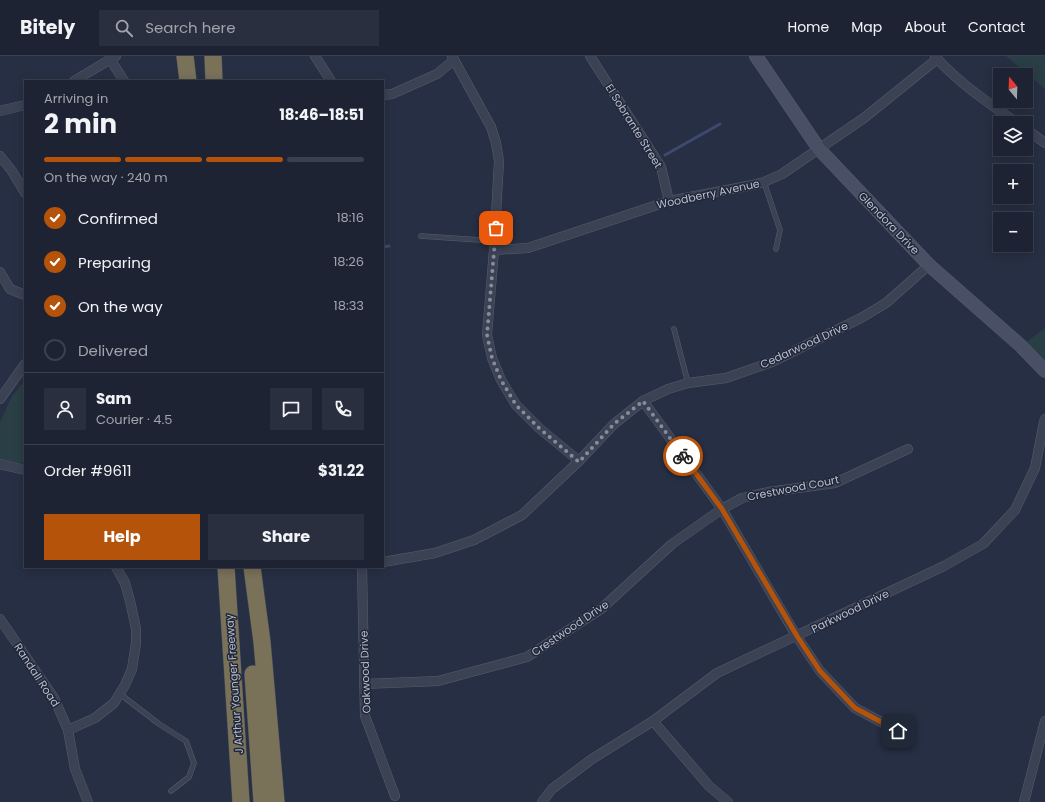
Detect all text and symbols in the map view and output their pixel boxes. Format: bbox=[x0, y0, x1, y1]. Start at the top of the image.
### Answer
search box bbox=[99, 10, 379, 46]
text: Bitely bbox=[20, 14, 75, 41]
icon: search bbox=[113, 17, 135, 39]
text: Search here bbox=[145, 17, 236, 38]
text: Home bbox=[787, 17, 829, 37]
text: Map bbox=[851, 17, 882, 37]
text: About bbox=[904, 17, 946, 37]
text: Contact bbox=[968, 17, 1025, 37]
north arrow bbox=[993, 68, 1033, 108]
map controls bbox=[993, 68, 1033, 252]
street label: El Sobrante Street bbox=[602, 81, 666, 171]
text: Arriving in bbox=[44, 89, 108, 108]
text: 18:46–18:51 bbox=[279, 104, 364, 125]
text: 2 min bbox=[44, 106, 117, 142]
button: layers bbox=[993, 116, 1033, 156]
button: + bbox=[993, 164, 1033, 204]
text: On the way · 240 m bbox=[44, 168, 168, 187]
street label: Woodberry Avenue bbox=[655, 175, 761, 213]
street label: Glendora Drive bbox=[855, 188, 923, 258]
icon: check bbox=[44, 207, 66, 229]
text: Confirmed bbox=[78, 208, 158, 229]
text: 18:16 bbox=[336, 208, 364, 227]
pin bbox=[479, 211, 513, 245]
button: − bbox=[993, 212, 1033, 252]
icon: bag bbox=[485, 217, 507, 239]
icon: check bbox=[44, 251, 66, 273]
text: Preparing bbox=[78, 252, 151, 273]
text: 18:26 bbox=[333, 252, 364, 271]
icon: check bbox=[44, 295, 66, 317]
text: On the way bbox=[78, 296, 163, 317]
text: 18:33 bbox=[334, 296, 364, 315]
street label: Cedarwood Drive bbox=[757, 318, 851, 372]
text: Delivered bbox=[78, 340, 148, 361]
button: person bbox=[44, 388, 86, 430]
text: Sam bbox=[96, 388, 131, 409]
button: chat bbox=[270, 388, 312, 430]
button: phone bbox=[322, 388, 364, 430]
text: Courier · 4.5 bbox=[96, 410, 172, 429]
courier bbox=[663, 436, 703, 476]
icon: bike bbox=[672, 445, 694, 467]
text: Order #9611 bbox=[44, 460, 132, 481]
text: $31.22 bbox=[318, 460, 364, 481]
street label: Crestwood Court bbox=[746, 471, 840, 505]
button: Help bbox=[44, 514, 200, 560]
button: Share bbox=[208, 514, 364, 560]
street label: Parkwood Drive bbox=[808, 585, 892, 637]
street label: Crestwood Drive bbox=[528, 596, 612, 660]
street label: J Arthur Younger Freeway bbox=[221, 613, 247, 754]
street label: Oakwood Drive bbox=[356, 630, 374, 714]
street label: Randall Road bbox=[10, 640, 64, 710]
pin bbox=[881, 714, 915, 748]
icon: home bbox=[887, 720, 909, 742]

